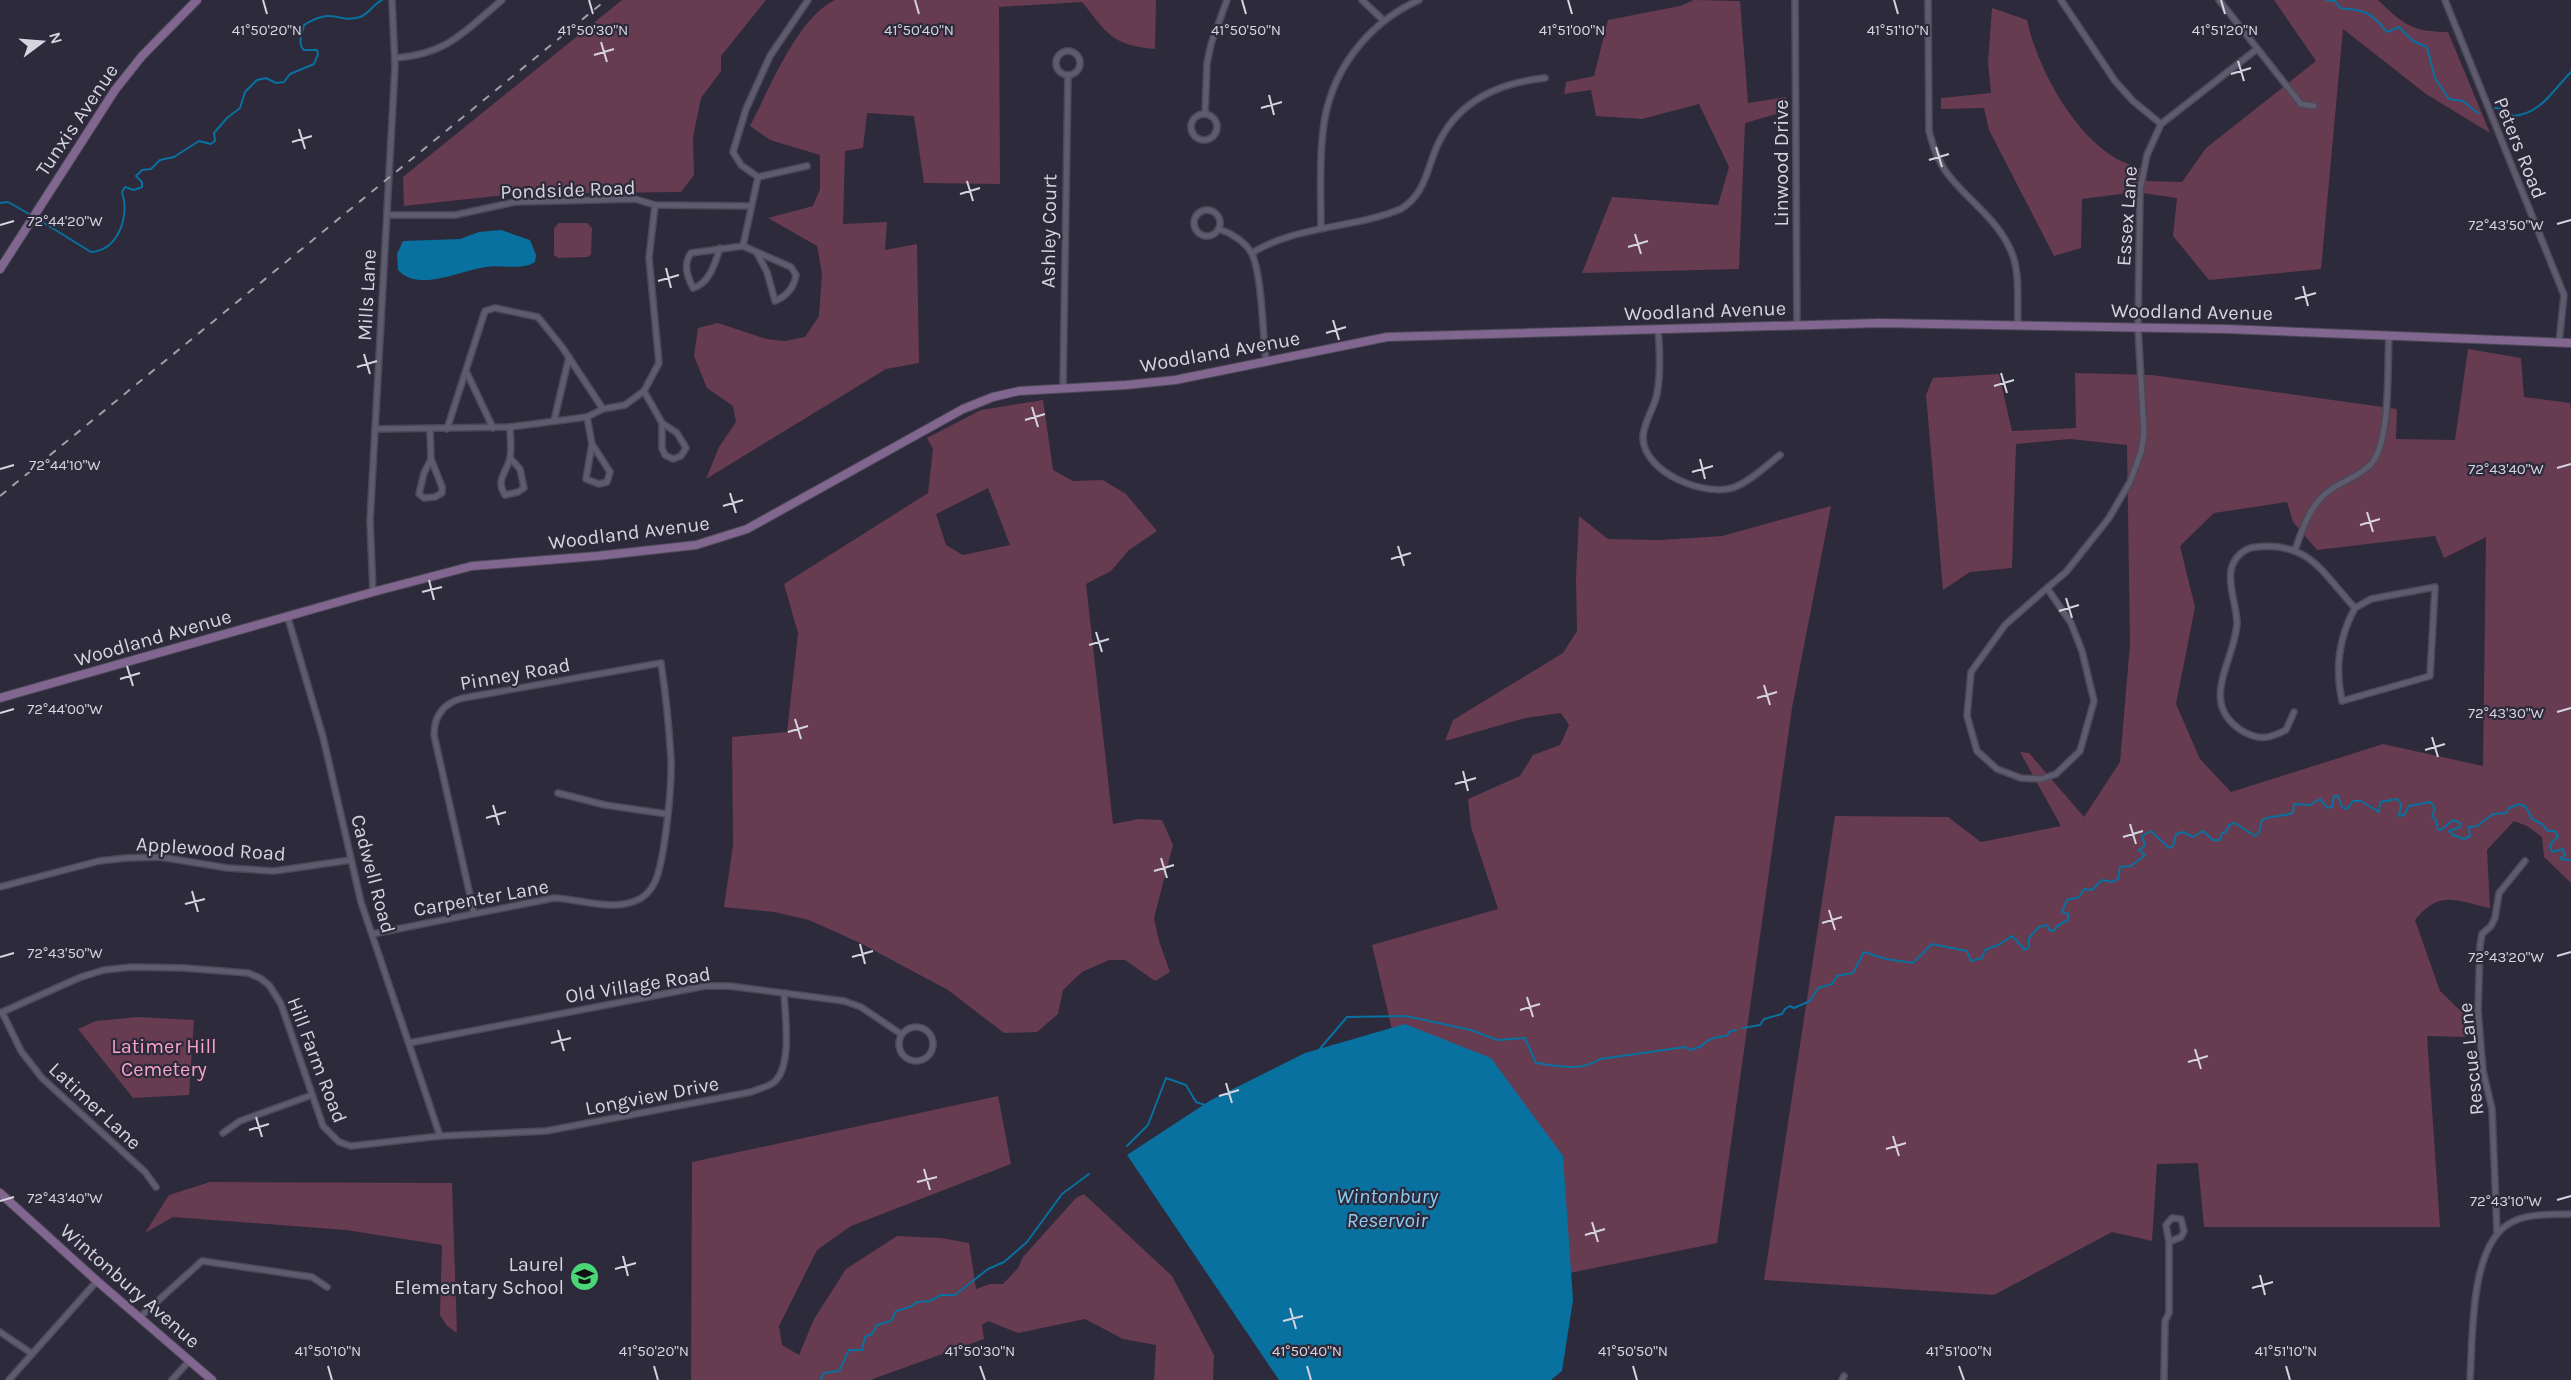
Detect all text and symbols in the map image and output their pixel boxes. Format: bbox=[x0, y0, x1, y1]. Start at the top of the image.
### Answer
north arrow bbox=[12, 12, 72, 72]
text: 41°50'20"N bbox=[232, 21, 302, 39]
text: 41°50'30"N bbox=[558, 21, 628, 39]
text: 41°50'40"N bbox=[884, 21, 954, 39]
text: 41°50'50"N bbox=[1211, 21, 1281, 39]
text: 41°51'00"N bbox=[1539, 21, 1605, 39]
text: 41°51'10"N bbox=[1867, 21, 1929, 39]
text: 41°51'20"N bbox=[2192, 21, 2258, 39]
text: N bbox=[45, 30, 67, 46]
street label: Tunxis Avenue bbox=[31, 60, 123, 180]
street label: Peters Road bbox=[2489, 94, 2551, 202]
street label: Linwood Drive bbox=[1770, 99, 1793, 227]
street label: Essex Lane bbox=[2112, 165, 2142, 267]
street label: Ashley Court bbox=[1037, 173, 1062, 288]
street label: Pondside Road bbox=[500, 176, 636, 204]
text: 72°44'20"W bbox=[27, 212, 103, 230]
text: 72°43'50"W bbox=[2468, 216, 2544, 234]
street label: Mills Lane bbox=[353, 248, 381, 342]
street label: Woodland Avenue bbox=[1624, 297, 1786, 325]
street label: Woodland Avenue bbox=[2111, 299, 2273, 325]
street label: Woodland Avenue bbox=[1138, 327, 1302, 377]
text: 72°44'10"W bbox=[29, 456, 101, 474]
text: 72°43'40"W bbox=[2468, 460, 2544, 478]
street label: Woodland Avenue bbox=[547, 512, 711, 554]
street label: Woodland Avenue bbox=[72, 605, 234, 671]
street label: Pinney Road bbox=[458, 653, 572, 695]
text: 72°44'00"W bbox=[27, 700, 103, 718]
text: 72°43'30"W bbox=[2468, 704, 2545, 722]
street label: Cadwell Road bbox=[346, 812, 400, 936]
street label: Applewood Road bbox=[136, 832, 286, 866]
street label: Carpenter Lane bbox=[412, 875, 550, 921]
text: 72°43'50"W bbox=[27, 944, 103, 962]
text: 72°43'20"W bbox=[2468, 948, 2544, 966]
street label: Old Village Road bbox=[564, 962, 712, 1008]
street label: Hill Farm Road bbox=[282, 994, 352, 1126]
street label: Rescue Lane bbox=[2454, 1002, 2488, 1116]
park label: Latimer Hill Cemetery bbox=[111, 1035, 217, 1081]
street label: Latimer Lane bbox=[44, 1058, 146, 1154]
street label: Longview Drive bbox=[583, 1072, 721, 1120]
water label: Wintonbury Reservoir bbox=[1336, 1184, 1439, 1232]
text: 72°43'40"W bbox=[27, 1189, 103, 1207]
text: 72°43'10"W bbox=[2470, 1192, 2543, 1210]
street label: Wintonbury Avenue bbox=[55, 1219, 205, 1353]
place label: Laurel Elementary School bbox=[394, 1253, 564, 1299]
school or university icon: Laurel Elementary School bbox=[569, 1260, 601, 1292]
text: 41°50'10"N bbox=[295, 1342, 361, 1360]
text: 41°50'20"N bbox=[619, 1342, 689, 1360]
text: 41°50'30"N bbox=[945, 1342, 1015, 1360]
text: 41°50'40"N bbox=[1272, 1342, 1342, 1360]
text: 41°50'50"N bbox=[1598, 1342, 1668, 1360]
text: 41°51'00"N bbox=[1926, 1342, 1992, 1360]
text: 41°51'10"N bbox=[2255, 1342, 2317, 1360]

